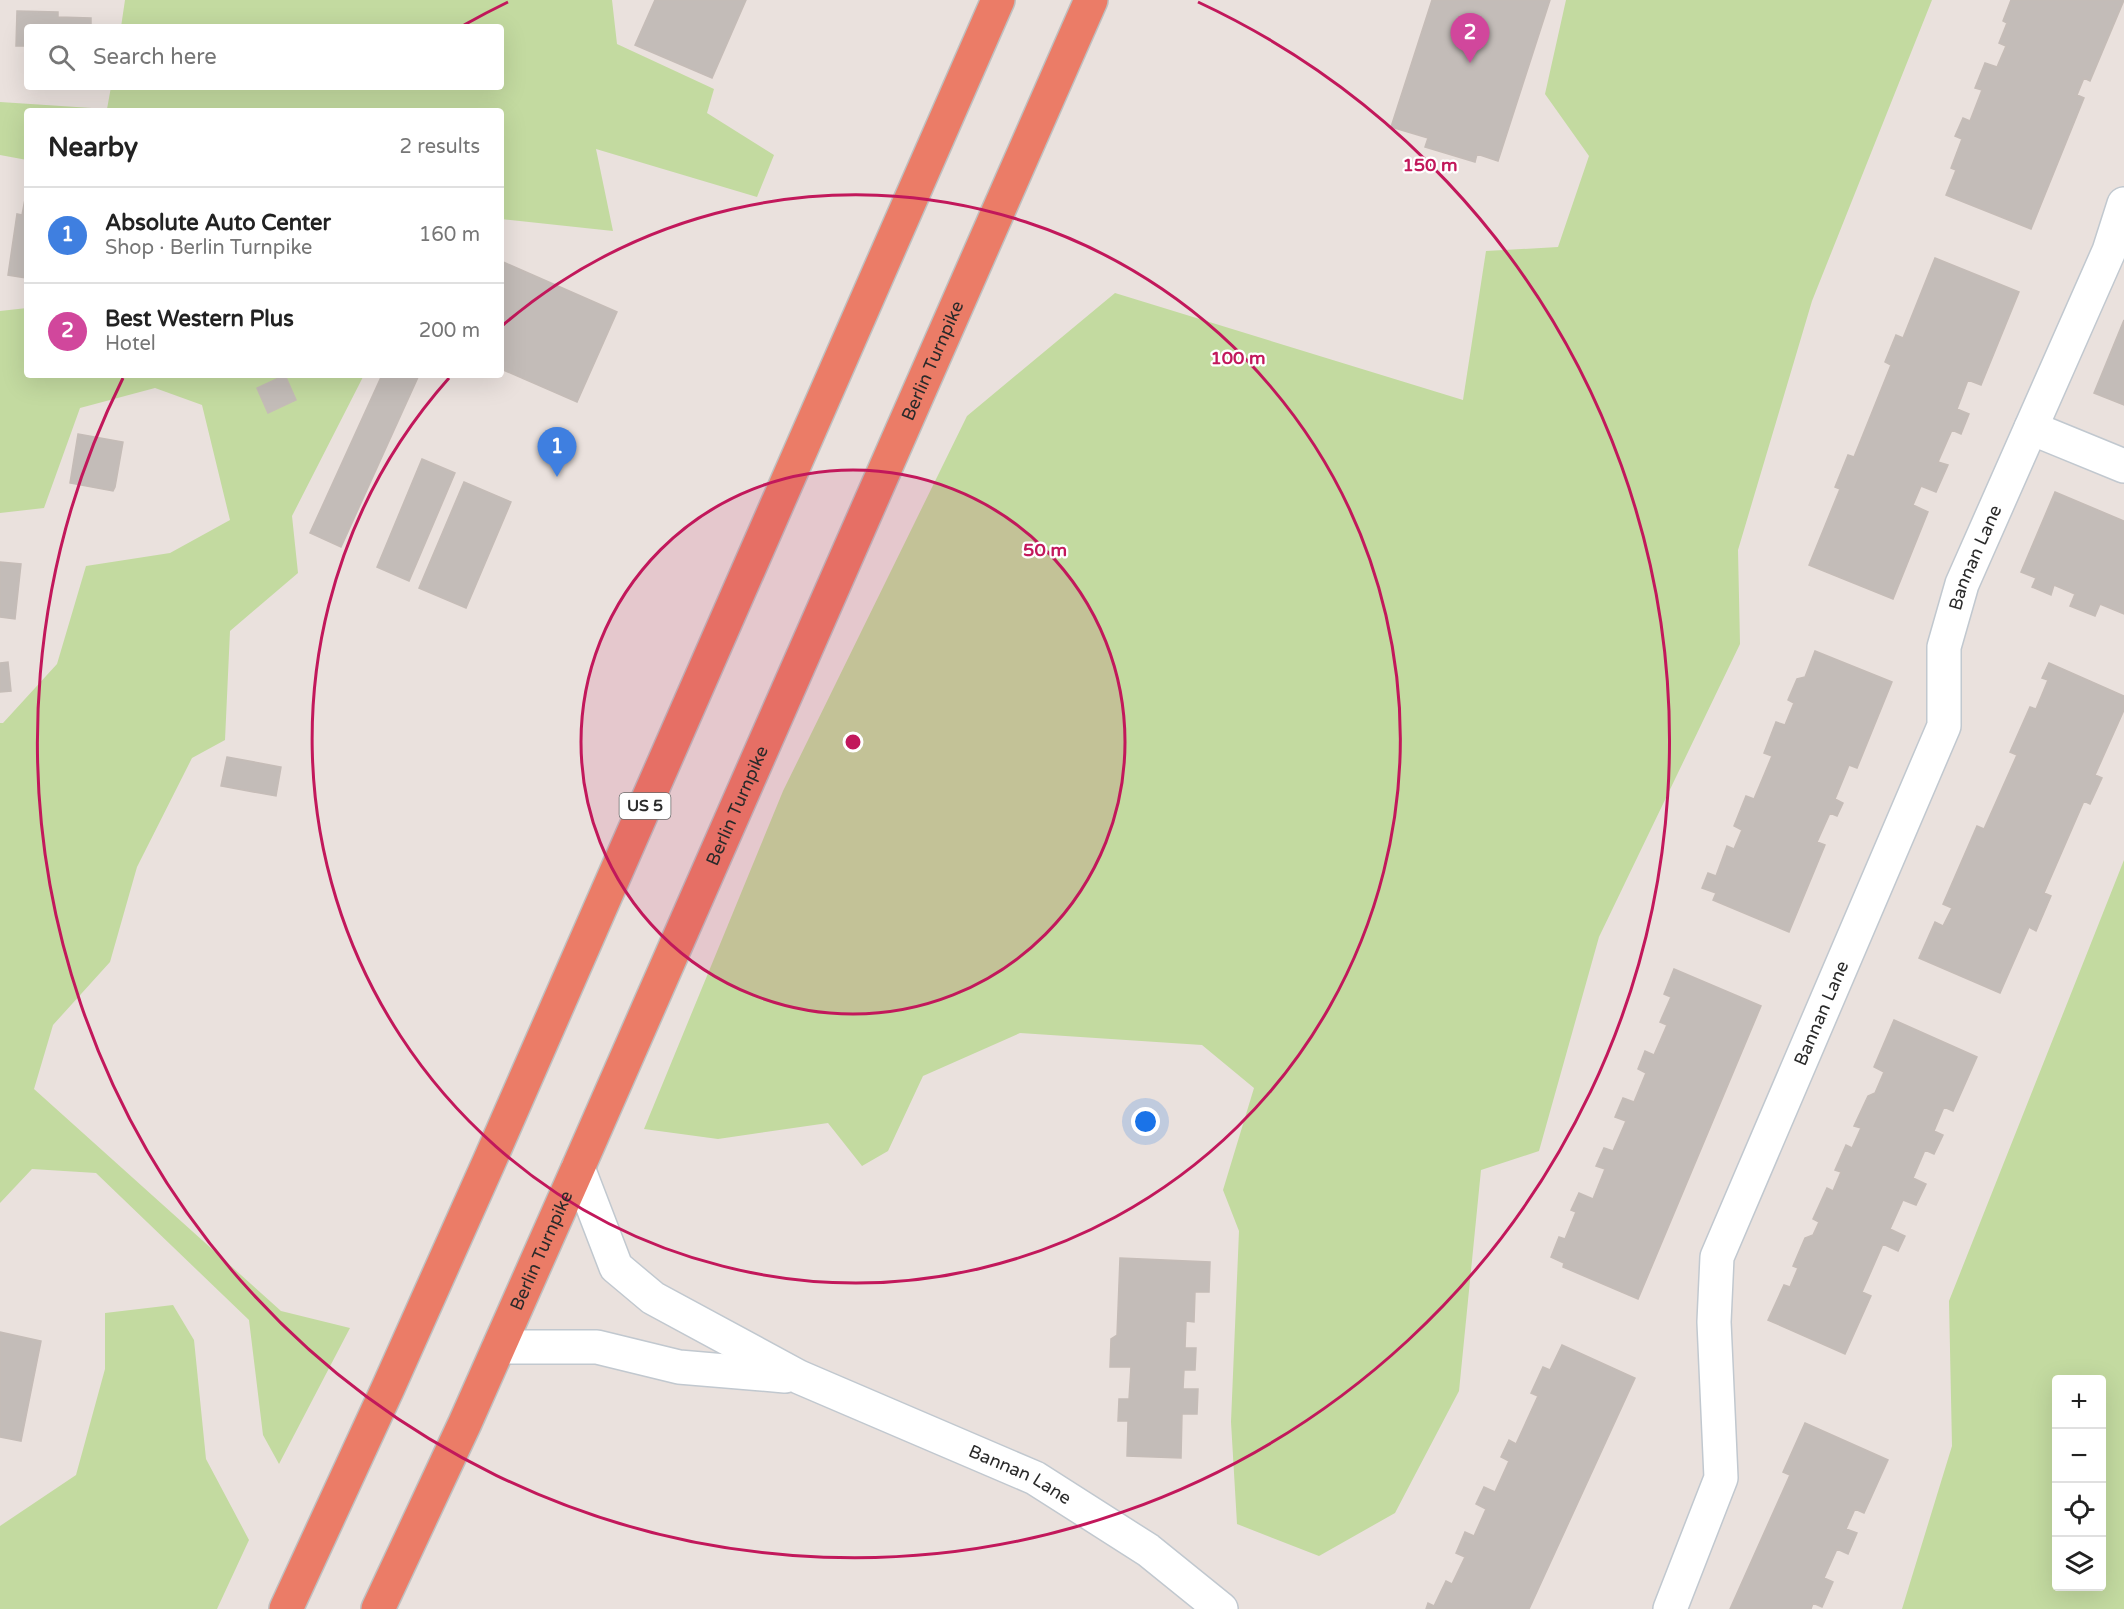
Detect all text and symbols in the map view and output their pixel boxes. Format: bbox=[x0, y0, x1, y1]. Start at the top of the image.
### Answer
pin: 2 bbox=[1450, 14, 1490, 63]
search box bbox=[24, 24, 504, 90]
icon: search bbox=[45, 41, 78, 74]
text: Search here bbox=[93, 44, 217, 70]
text: Nearby bbox=[48, 132, 138, 163]
text: 2 results bbox=[400, 135, 480, 159]
text: 150 m bbox=[1402, 154, 1458, 176]
text: Absolute Auto Center bbox=[105, 210, 331, 236]
text: 1 bbox=[61, 223, 74, 247]
text: 160 m bbox=[419, 223, 480, 247]
text: Shop · Berlin Turnpike bbox=[105, 236, 312, 260]
street label: Berlin Turnpike bbox=[897, 297, 969, 424]
text: Best Western Plus bbox=[105, 306, 294, 332]
text: 2 bbox=[61, 319, 74, 343]
text: 200 m bbox=[419, 319, 480, 343]
text: Hotel bbox=[105, 332, 156, 356]
text: 100 m bbox=[1210, 347, 1266, 369]
pin: 1 bbox=[538, 428, 576, 477]
street label: Bannan Lane bbox=[1944, 502, 2006, 613]
text: 50 m bbox=[1023, 539, 1067, 561]
centre of rings bbox=[843, 732, 863, 752]
street label: Berlin Turnpike bbox=[701, 742, 773, 869]
road number: US 5 bbox=[620, 793, 670, 819]
street label: Bannan Lane bbox=[1789, 957, 1853, 1069]
your location bbox=[1131, 1107, 1160, 1136]
street label: Berlin Turnpike bbox=[505, 1187, 578, 1314]
map controls bbox=[2052, 1375, 2106, 1591]
button: + bbox=[2052, 1375, 2106, 1429]
button: − bbox=[2052, 1429, 2106, 1483]
street label: Bannan Lane bbox=[965, 1440, 1075, 1509]
button: locate bbox=[2052, 1483, 2106, 1537]
button: layers bbox=[2052, 1537, 2106, 1591]

